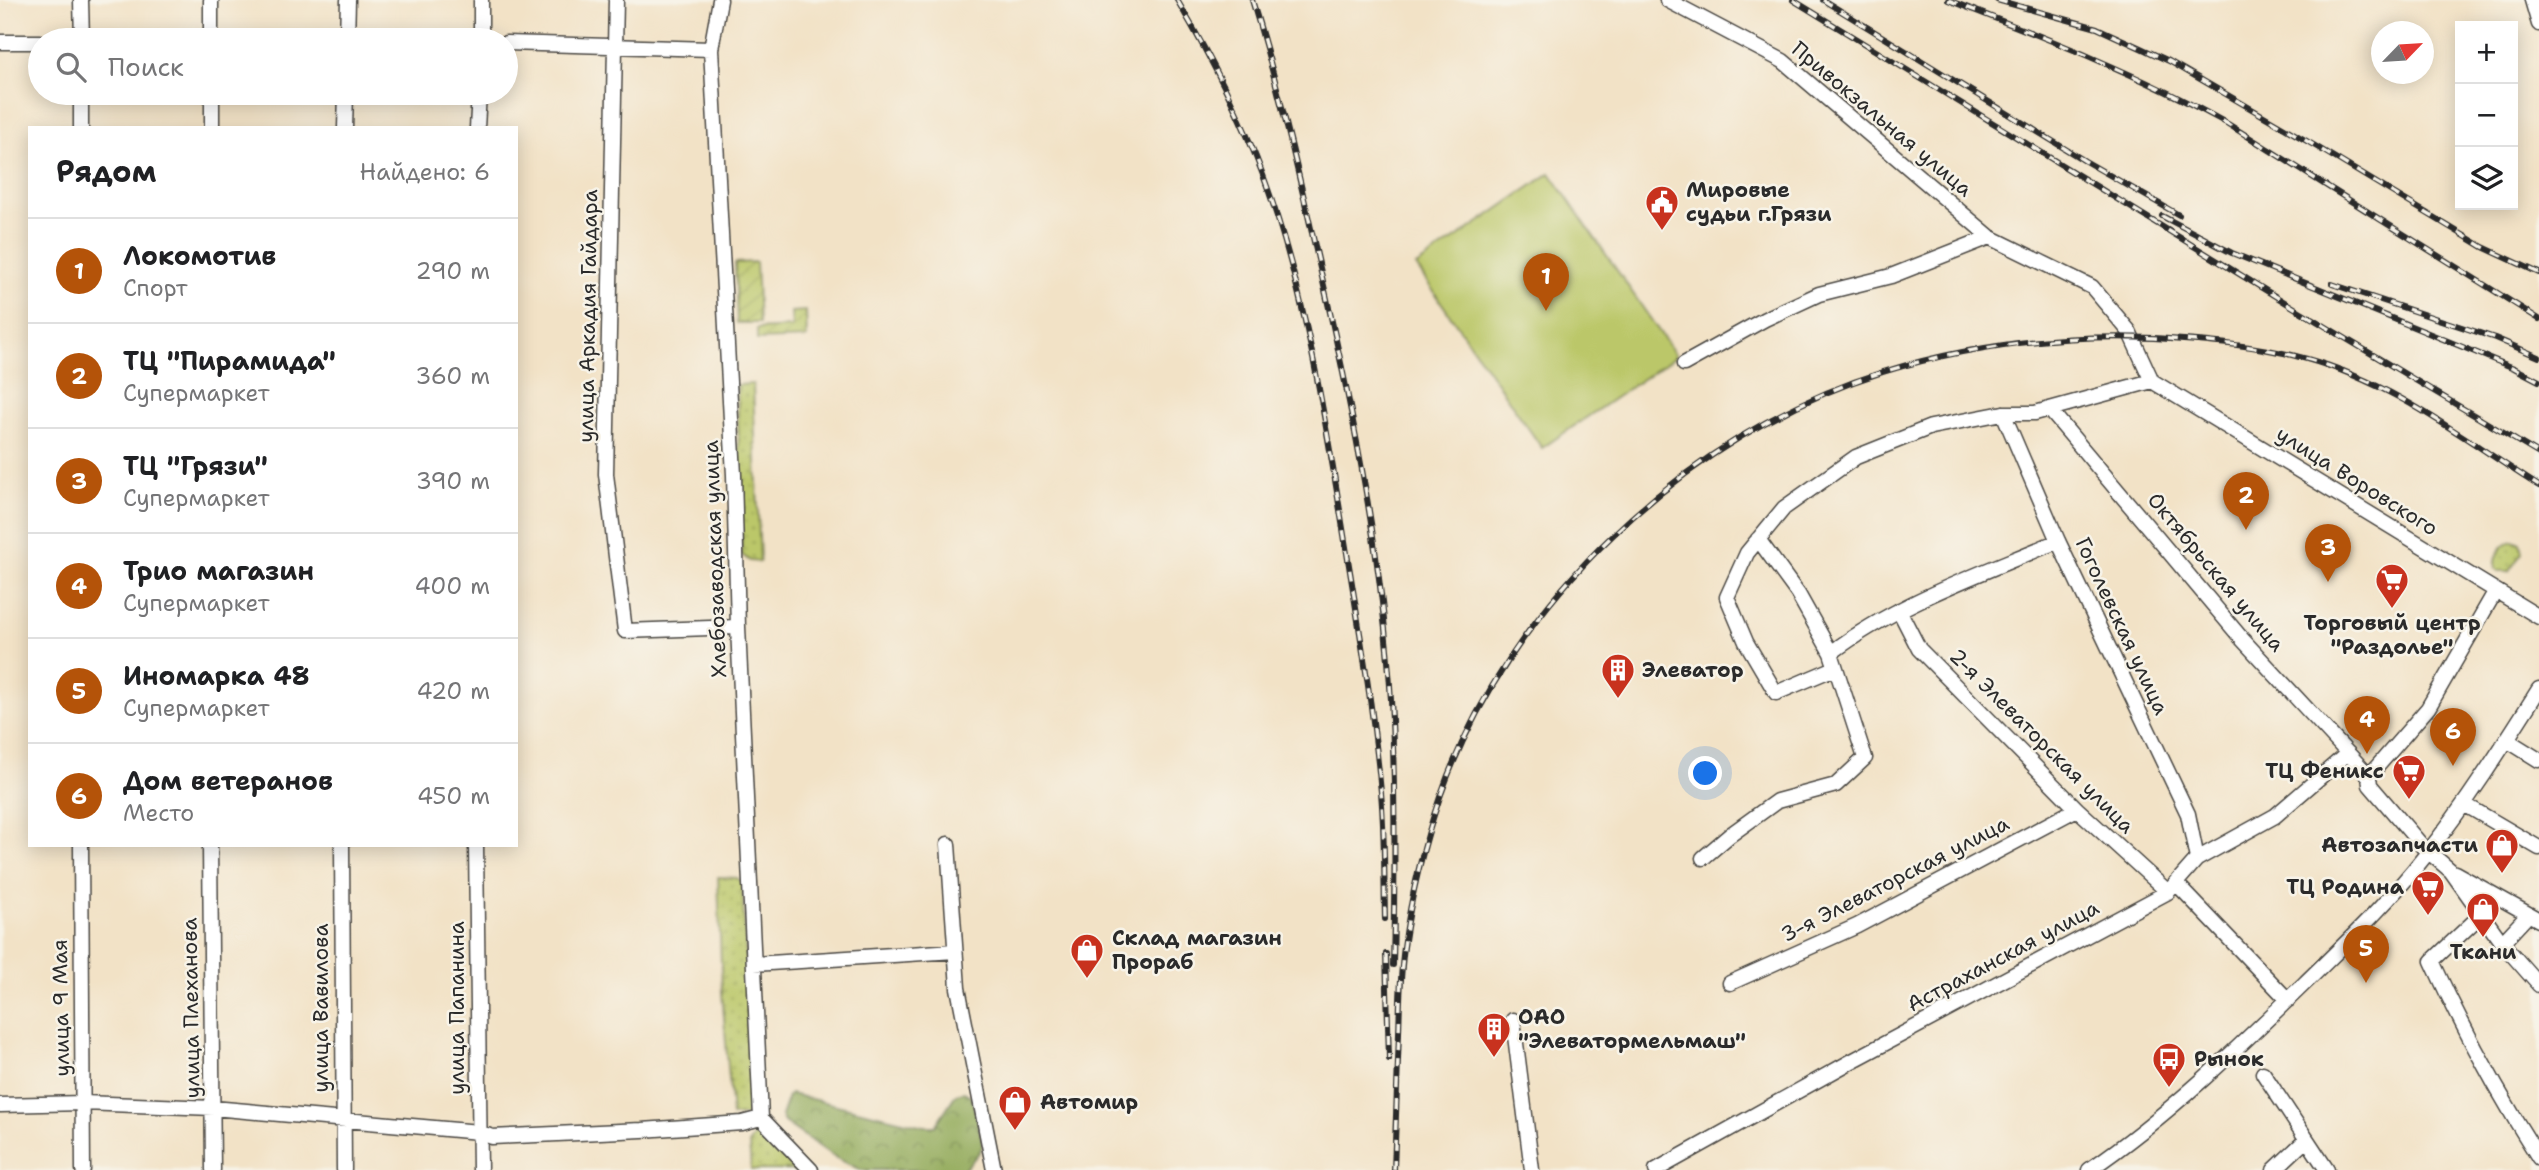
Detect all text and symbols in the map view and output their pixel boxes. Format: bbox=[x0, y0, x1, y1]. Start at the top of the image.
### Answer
north arrow bbox=[2371, 21, 2434, 84]
map controls bbox=[2455, 21, 2518, 210]
button: + bbox=[2455, 21, 2518, 84]
search box bbox=[28, 28, 518, 105]
street label: Привокзальная улица bbox=[1786, 35, 1978, 203]
icon: search bbox=[52, 48, 90, 86]
text: Поиск bbox=[108, 49, 184, 84]
button: − bbox=[2455, 84, 2518, 147]
button: layers bbox=[2455, 147, 2518, 210]
text: Рядом bbox=[56, 151, 156, 192]
text: Найдено: 6 bbox=[360, 157, 490, 187]
place label: Мировые судьи г.Грязи bbox=[1686, 176, 1832, 228]
public building icon: Мировые судьи г.Грязи bbox=[1643, 183, 1681, 232]
street label: улица Аркадия Гайдара bbox=[572, 189, 604, 443]
text: Локомотив bbox=[123, 238, 276, 273]
pin: 1 bbox=[1523, 253, 1569, 311]
text: 1 bbox=[74, 256, 84, 286]
text: 290 m bbox=[416, 256, 490, 286]
text: Спорт bbox=[123, 273, 188, 303]
text: ТЦ "Пирамида" bbox=[123, 343, 336, 378]
text: 2 bbox=[71, 361, 87, 391]
text: 360 m bbox=[415, 361, 490, 391]
text: Супермаркет bbox=[123, 378, 270, 408]
street label: улица Воровского bbox=[2271, 420, 2443, 542]
street label: Хлебозаводская улица bbox=[697, 440, 733, 678]
text: ТЦ "Грязи" bbox=[123, 448, 268, 483]
text: 3 bbox=[71, 466, 87, 496]
text: 390 m bbox=[416, 466, 490, 496]
pin: 2 bbox=[2223, 472, 2269, 530]
text: Супермаркет bbox=[123, 483, 270, 513]
street label: Октябрьская улица bbox=[2141, 486, 2291, 658]
pin: 3 bbox=[2305, 524, 2351, 582]
street label: Гоголевская улица bbox=[2069, 533, 2175, 719]
text: Трио магазин bbox=[123, 553, 314, 588]
supermarket icon: Торговый центр "Раздолье" bbox=[2373, 561, 2411, 610]
text: 4 bbox=[71, 571, 87, 601]
text: 400 m bbox=[414, 571, 490, 601]
text: Супермаркет bbox=[123, 588, 270, 618]
place label: Торговый центр "Раздолье" bbox=[2303, 609, 2481, 661]
street label: 2-я Элеваторская улица bbox=[1943, 642, 2141, 840]
building icon: Элеватор bbox=[1599, 651, 1637, 700]
place label: Элеватор bbox=[1642, 656, 1744, 684]
text: Иномарка 48 bbox=[123, 658, 310, 693]
text: 5 bbox=[72, 676, 86, 706]
text: 420 m bbox=[416, 676, 490, 706]
text: Супермаркет bbox=[123, 693, 270, 723]
pin: 4 bbox=[2344, 696, 2390, 754]
pin: 6 bbox=[2430, 708, 2476, 766]
supermarket icon: ТЦ Феникс bbox=[2390, 752, 2428, 801]
your location bbox=[1688, 756, 1722, 790]
place label: ТЦ Феникс bbox=[2265, 757, 2384, 785]
text: Дом ветеранов bbox=[123, 763, 333, 798]
text: 6 bbox=[71, 781, 87, 811]
text: 450 m bbox=[417, 781, 490, 811]
text: Место bbox=[123, 798, 194, 828]
street label: 3-я Элеваторская улица bbox=[1776, 809, 2014, 949]
shop icon: Автозапчасти bbox=[2483, 826, 2521, 875]
place label: Автозапчасти bbox=[2321, 831, 2478, 859]
supermarket icon: ТЦ Родина bbox=[2409, 868, 2447, 917]
place label: ТЦ Родина bbox=[2286, 873, 2405, 901]
shop icon: Ткани bbox=[2464, 890, 2502, 939]
street label: Астраханская улица bbox=[1902, 894, 2104, 1018]
street label: улица Плеханова bbox=[175, 917, 207, 1099]
street label: улица Папанина bbox=[443, 921, 471, 1095]
street label: улица Вавилова bbox=[307, 924, 335, 1092]
place label: Склад магазин Прораб bbox=[1112, 924, 1282, 976]
pin: 5 bbox=[2343, 925, 2389, 983]
shop icon: Склад магазин Прораб bbox=[1068, 931, 1106, 980]
place label: Ткани bbox=[2450, 938, 2517, 966]
street label: улица 9 Мая bbox=[46, 939, 76, 1077]
place label: ОАО "Элеватормельмаш" bbox=[1518, 1003, 1746, 1055]
building icon: ОАО "Элеватормельмаш" bbox=[1475, 1010, 1513, 1059]
bus stop icon: Рынок bbox=[2150, 1040, 2188, 1089]
place label: Рынок bbox=[2194, 1045, 2264, 1073]
shop icon: Автомир bbox=[996, 1083, 1034, 1132]
place label: Автомир bbox=[1040, 1088, 1138, 1116]

